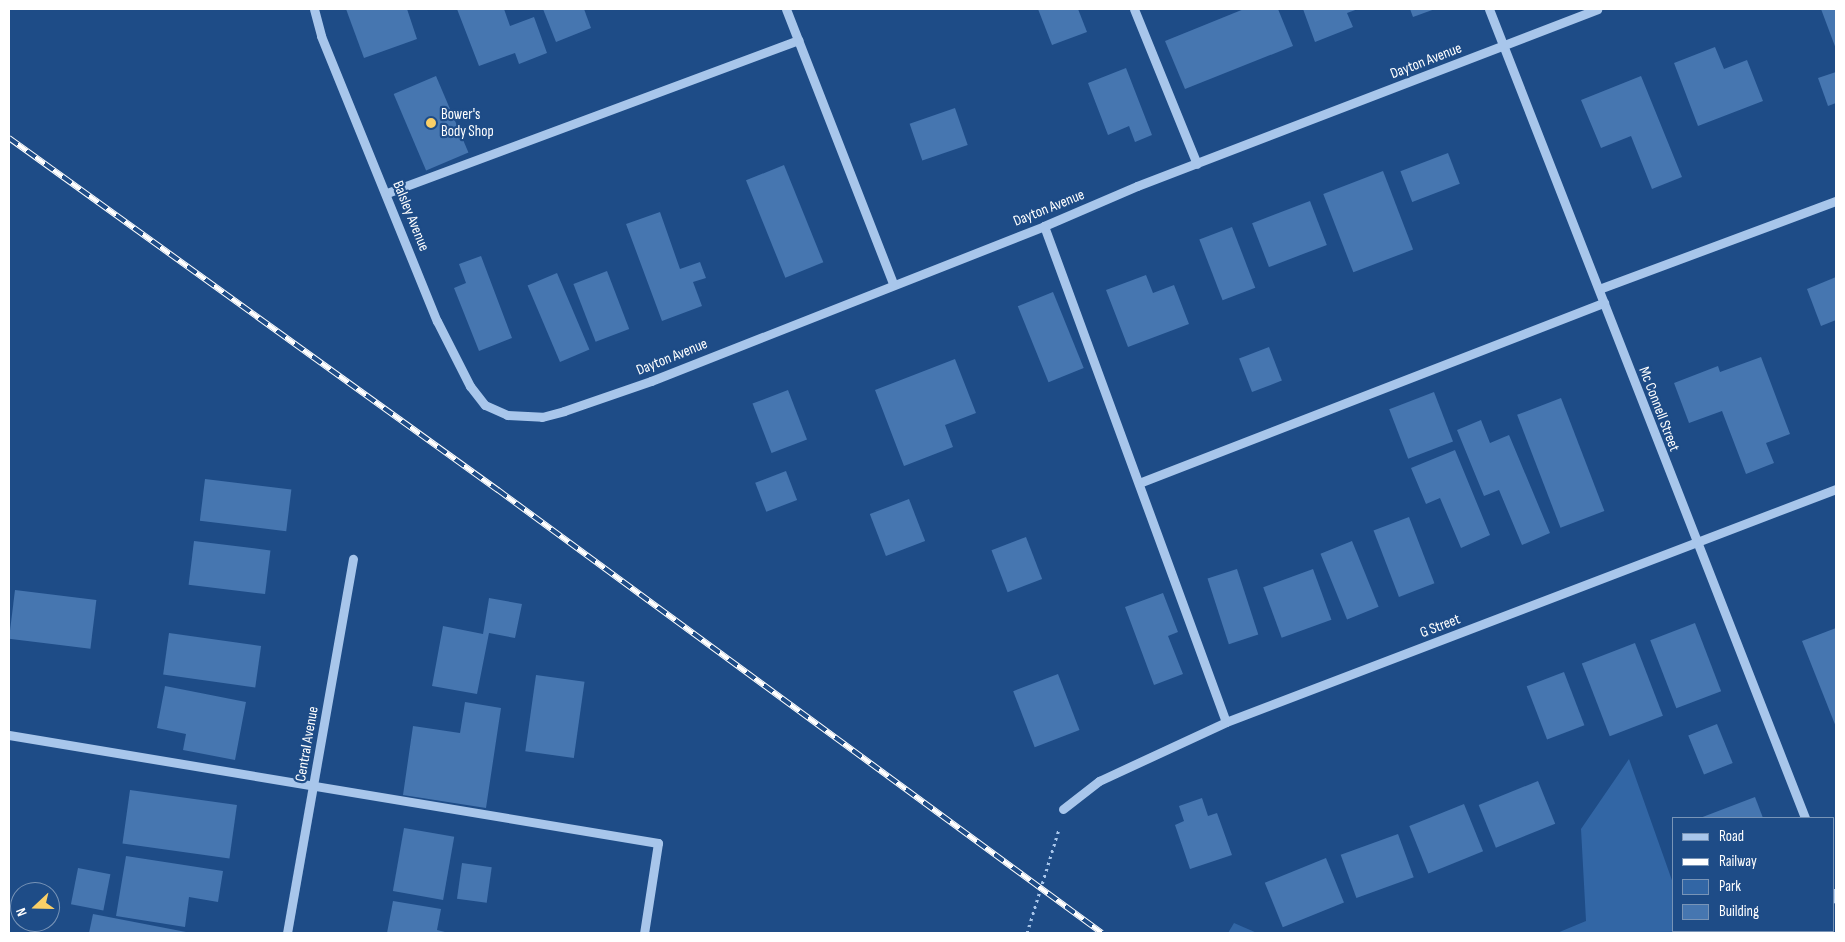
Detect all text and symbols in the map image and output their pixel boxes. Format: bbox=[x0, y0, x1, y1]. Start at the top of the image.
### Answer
street label: Dayton Avenue bbox=[1388, 39, 1464, 83]
place label: Bower's Body Shop bbox=[441, 105, 494, 140]
marker: Bower's Body Shop bbox=[425, 117, 437, 129]
street label: Balsley Avenue bbox=[389, 178, 433, 254]
street label: Dayton Avenue bbox=[1011, 186, 1087, 230]
street label: Dayton Avenue bbox=[634, 335, 710, 379]
street label: Mc Connell Street bbox=[1635, 364, 1683, 454]
street label: G Street bbox=[1417, 610, 1463, 642]
street label: Central Avenue bbox=[292, 705, 322, 783]
legend bbox=[1672, 817, 1835, 932]
text: Road bbox=[1719, 827, 1744, 846]
text: Railway bbox=[1719, 852, 1757, 871]
text: Park bbox=[1719, 877, 1741, 896]
north arrow bbox=[10, 882, 60, 932]
text: Building bbox=[1719, 902, 1759, 921]
text: N bbox=[12, 906, 31, 919]

